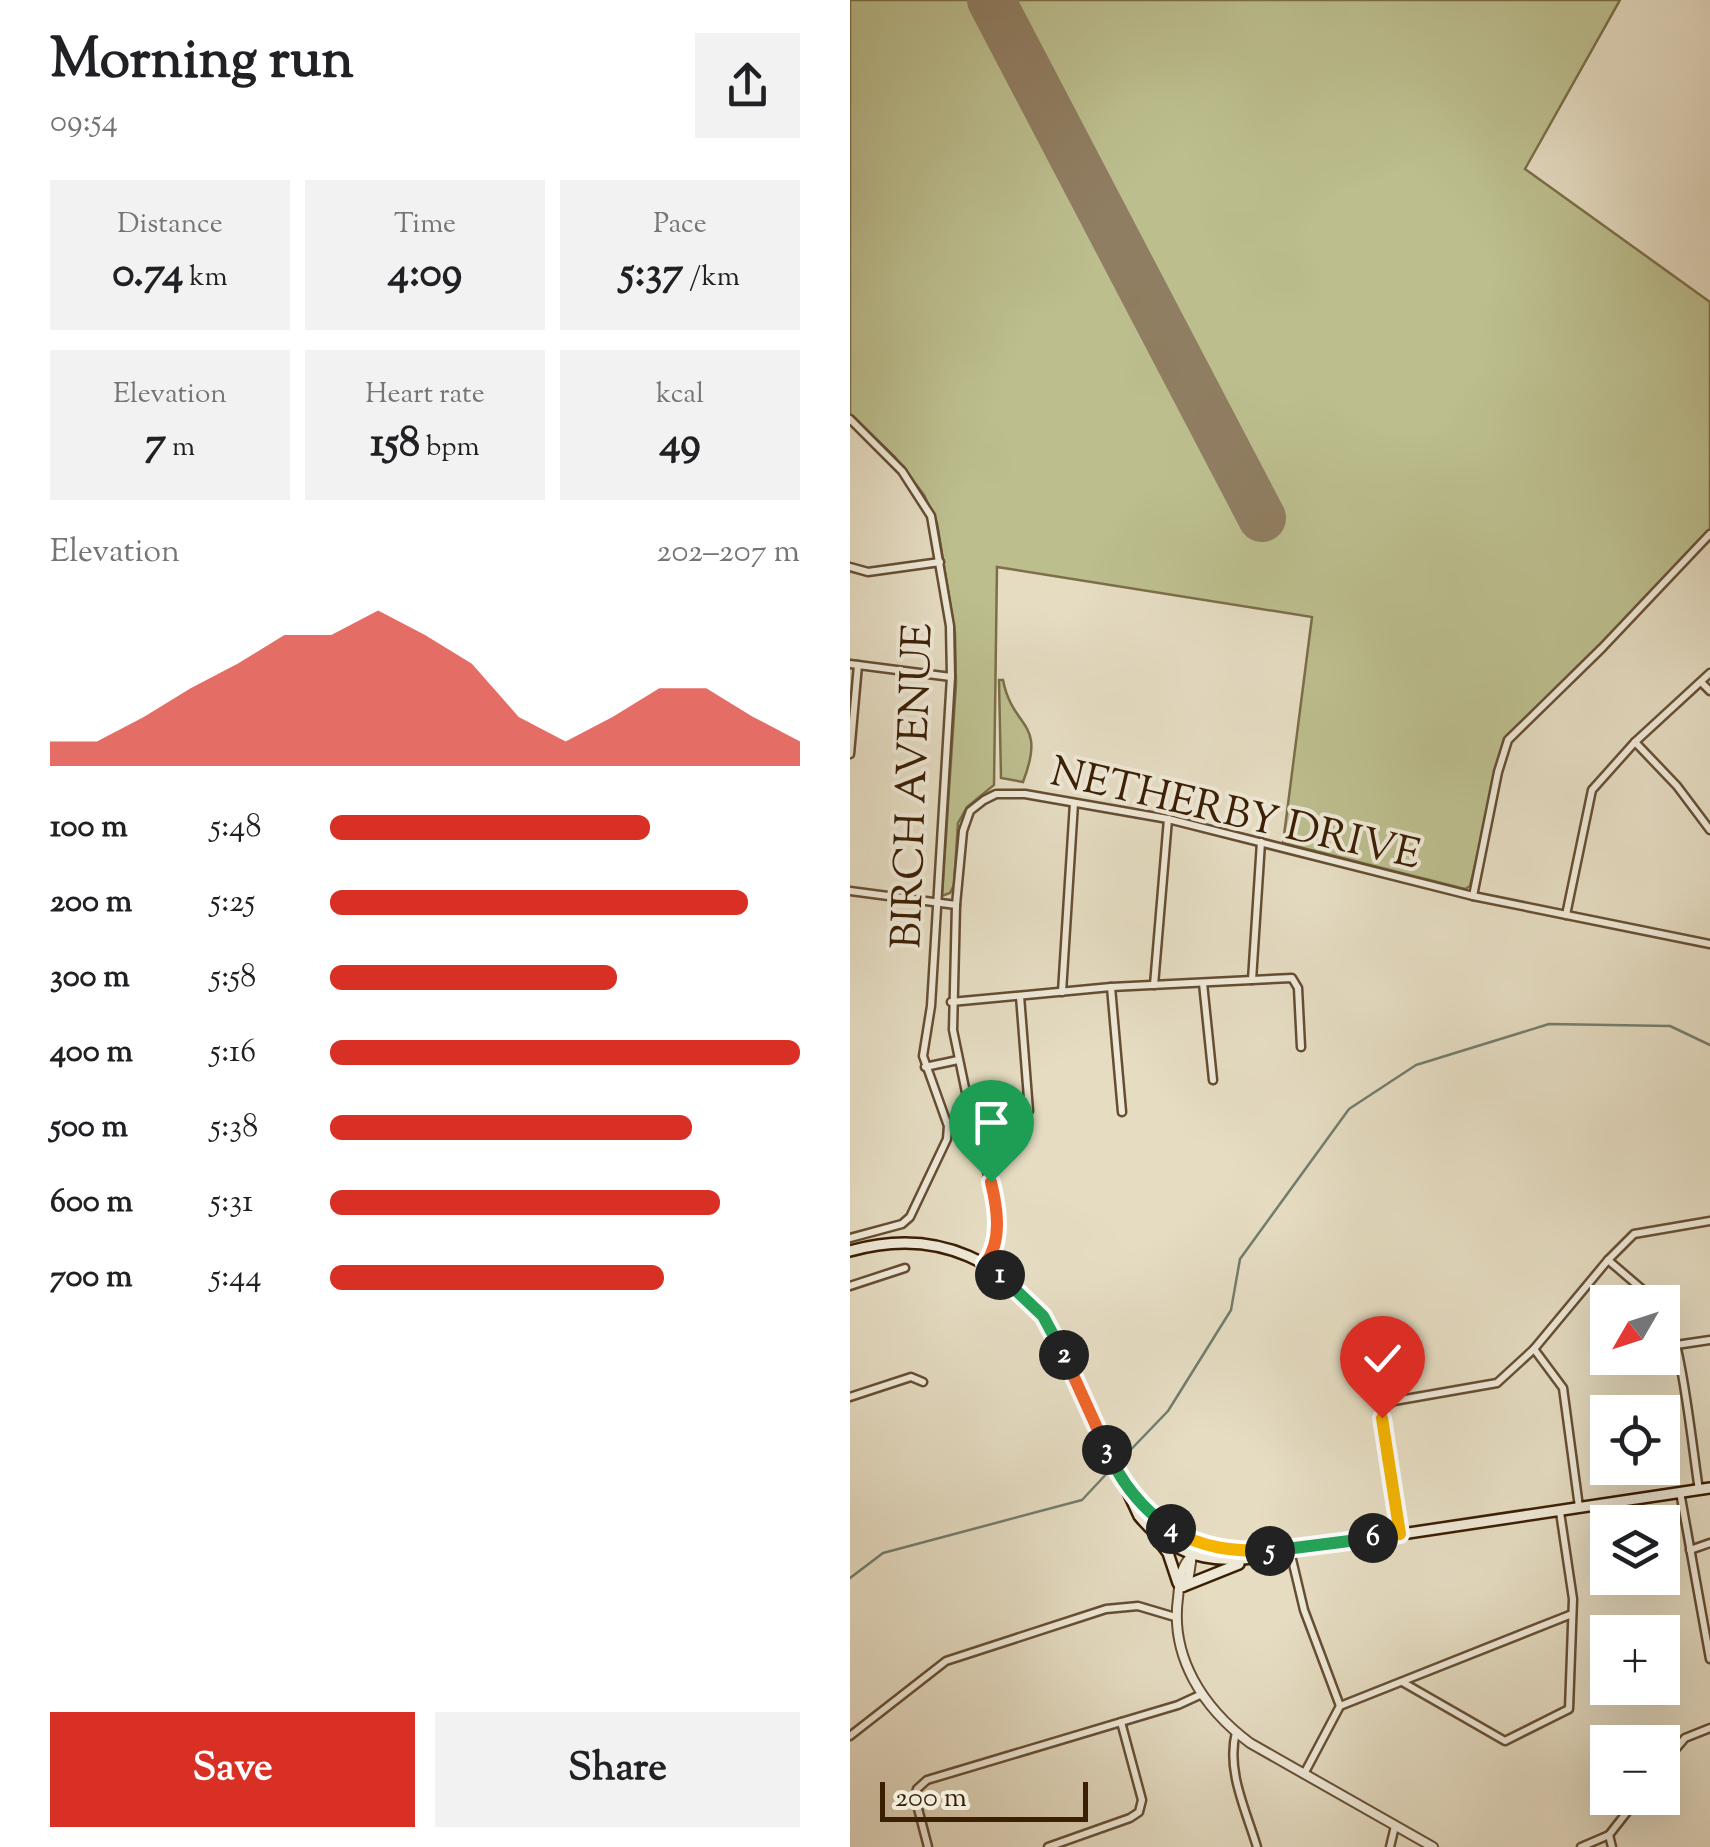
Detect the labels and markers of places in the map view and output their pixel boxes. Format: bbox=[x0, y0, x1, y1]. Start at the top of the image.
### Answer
pin bbox=[949, 1080, 1034, 1183]
pin: 1 bbox=[975, 1250, 1025, 1300]
pin bbox=[1340, 1316, 1425, 1419]
pin: 2 bbox=[1039, 1330, 1089, 1380]
pin: 3 bbox=[1082, 1425, 1132, 1475]
pin: 4 bbox=[1146, 1504, 1196, 1554]
pin: 6 bbox=[1348, 1513, 1398, 1563]
pin: 5 bbox=[1245, 1526, 1295, 1576]

